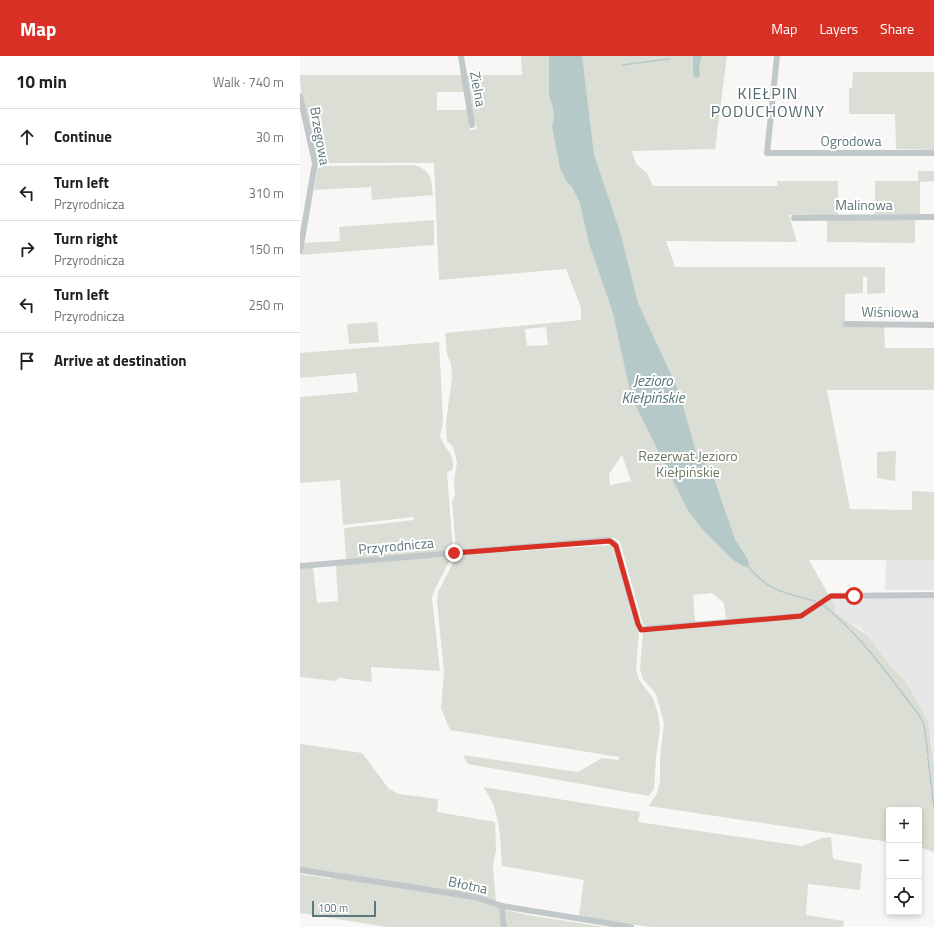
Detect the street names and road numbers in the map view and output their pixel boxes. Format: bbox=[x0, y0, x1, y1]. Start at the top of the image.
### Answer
street label: Zielna bbox=[465, 70, 492, 108]
street label: Brzegowa bbox=[305, 105, 336, 167]
street label: Ogrodowa bbox=[821, 130, 881, 151]
street label: Malinowa bbox=[835, 194, 893, 215]
street label: Wiśniowa bbox=[861, 300, 919, 323]
street label: Przyrodnicza bbox=[357, 532, 435, 559]
street label: Błotna bbox=[446, 870, 490, 899]

